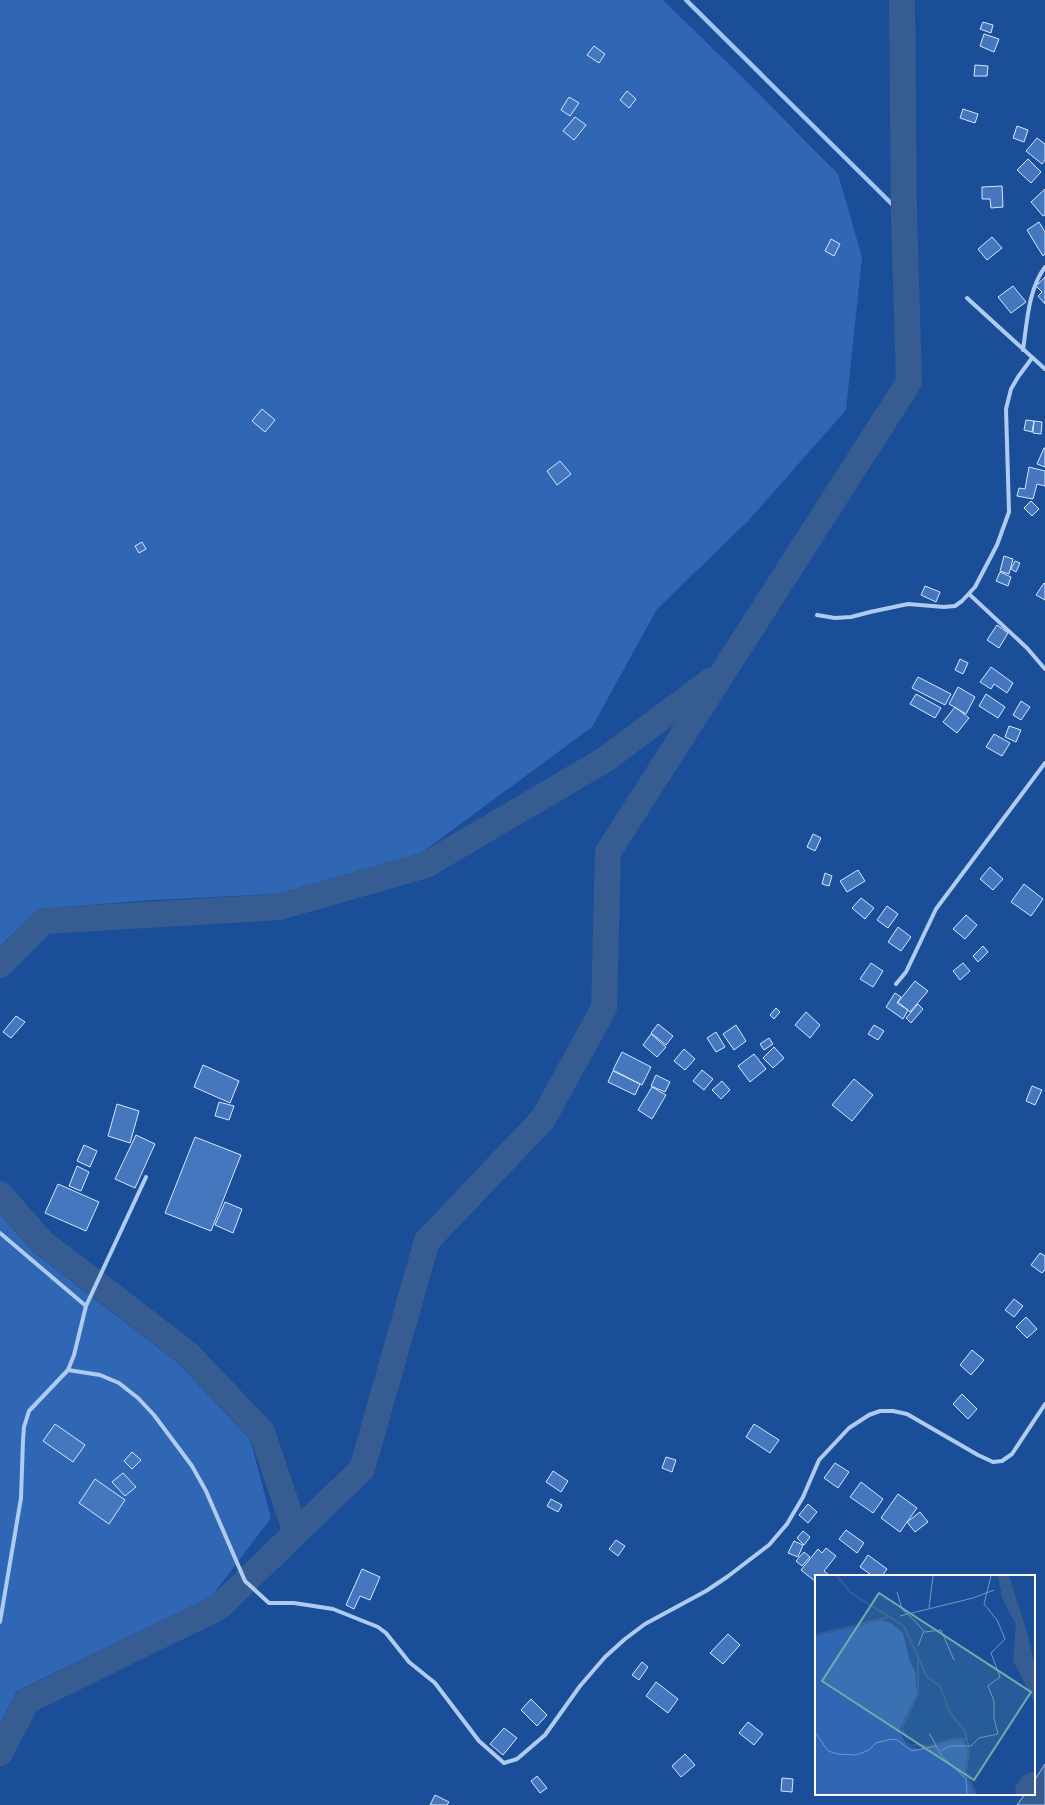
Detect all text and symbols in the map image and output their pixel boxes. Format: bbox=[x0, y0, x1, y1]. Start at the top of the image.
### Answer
inset map bbox=[815, 1575, 1035, 1795]

